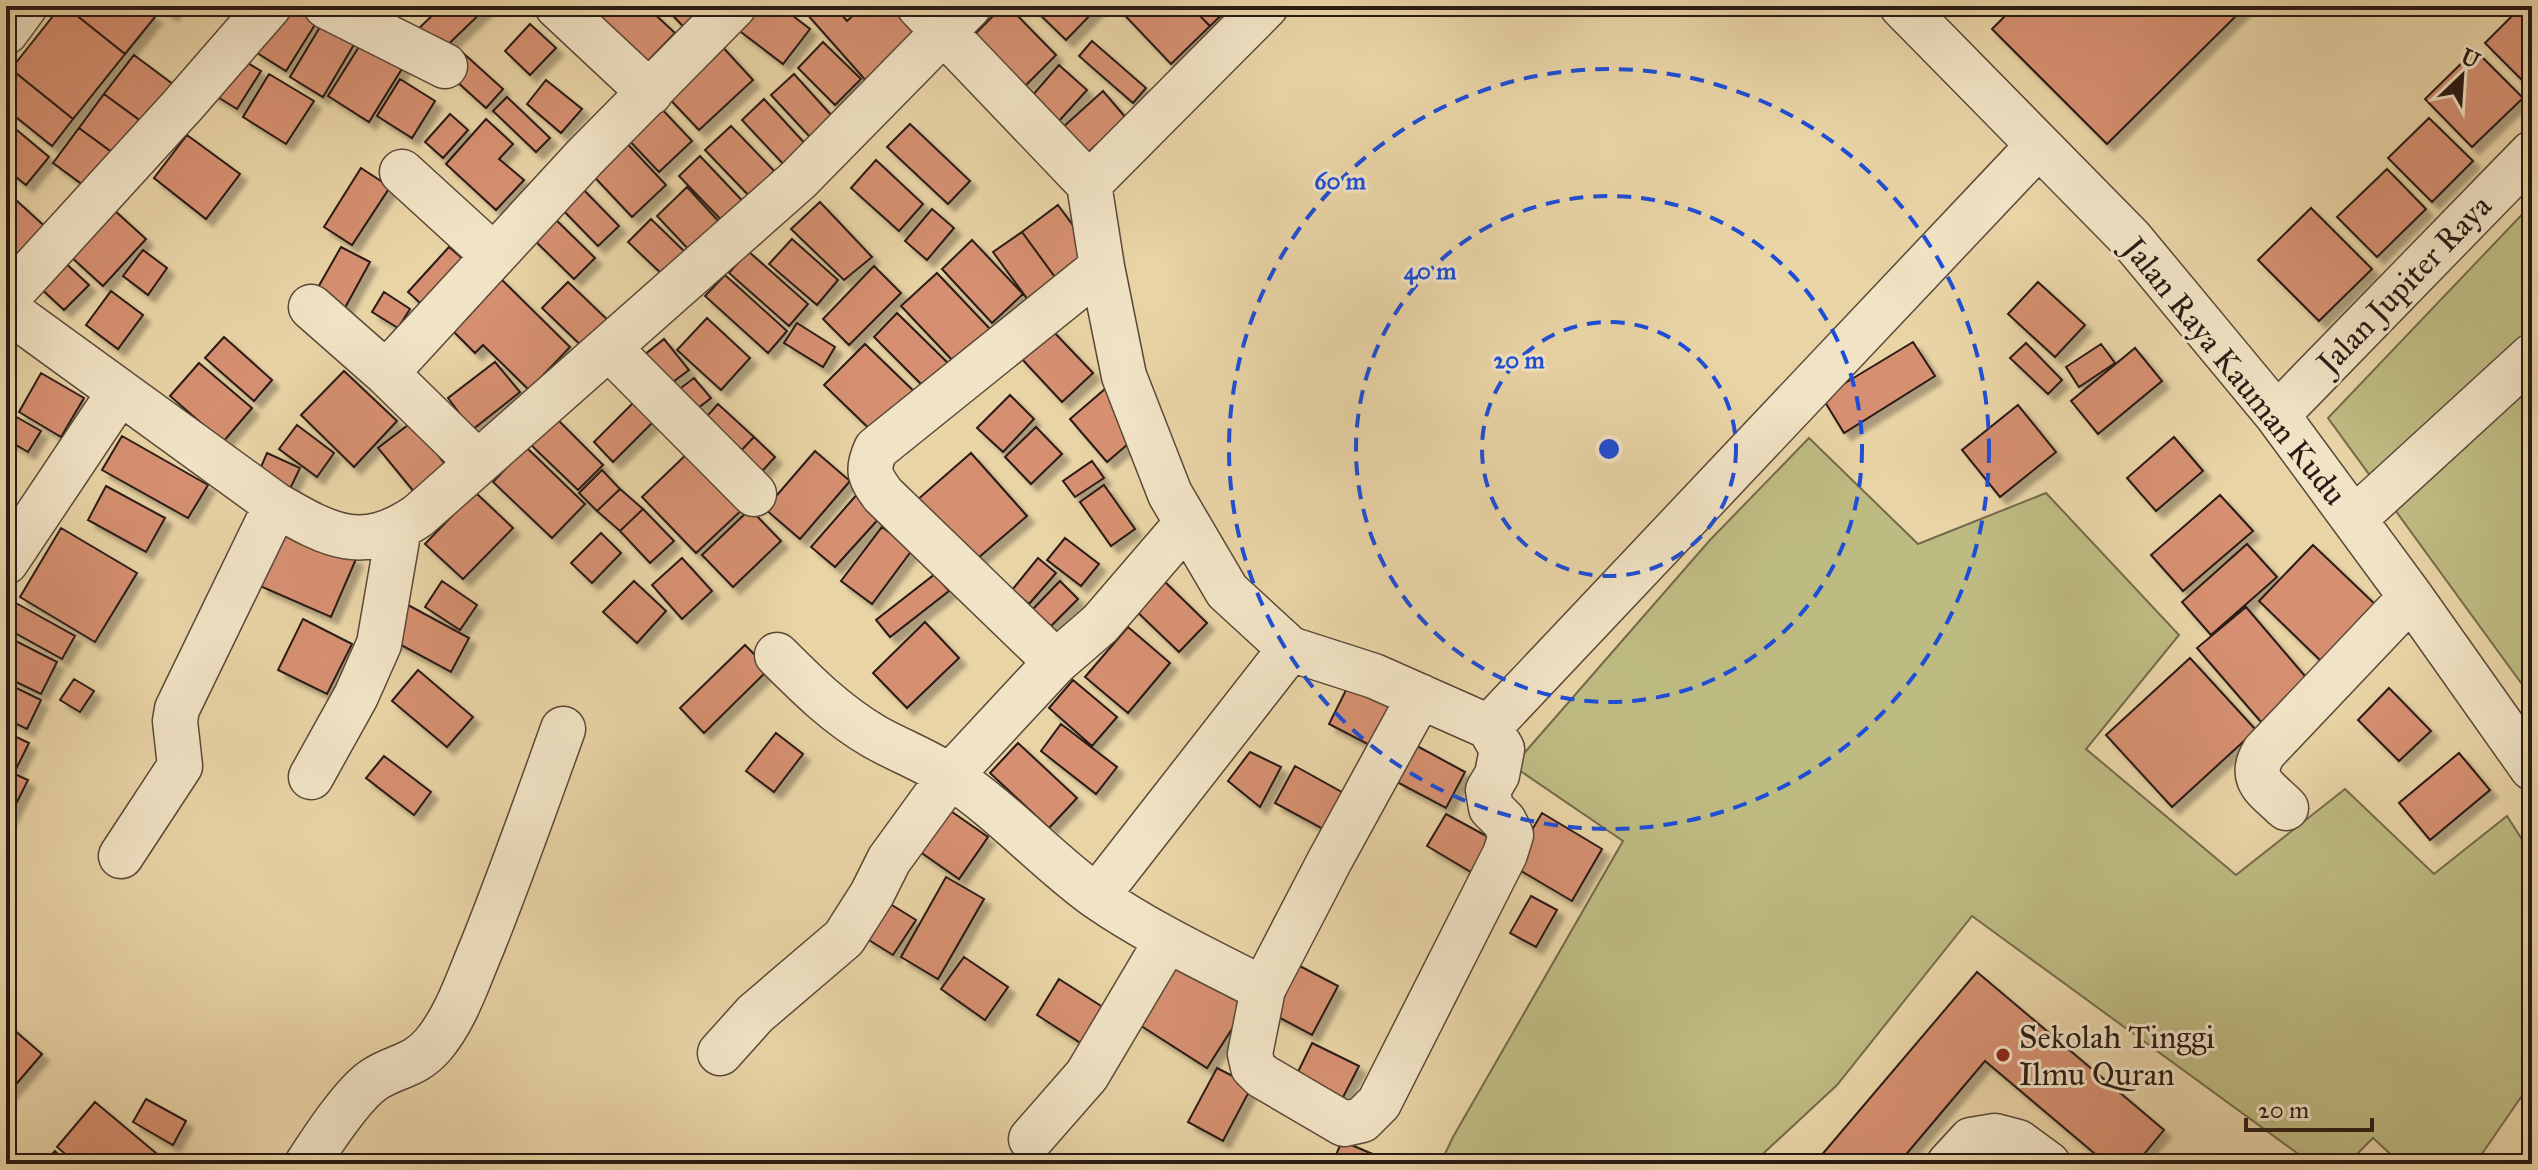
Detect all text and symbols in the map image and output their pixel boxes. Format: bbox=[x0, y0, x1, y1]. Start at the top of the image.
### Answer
north arrow bbox=[2422, 36, 2502, 116]
text: U bbox=[2457, 42, 2484, 74]
text: 60 m bbox=[1314, 166, 1367, 196]
street label: Jalan Jupiter Raya bbox=[2307, 186, 2500, 384]
street label: Jalan Raya Kauman Kudu bbox=[2113, 227, 2355, 513]
text: 40 m bbox=[1404, 256, 1457, 286]
text: 20 m bbox=[1493, 345, 1545, 375]
centre of rings bbox=[1595, 435, 1623, 463]
place label: Sekolah Tinggi Ilmu Quran bbox=[2019, 1018, 2215, 1094]
marker: Sekolah Tinggi Ilmu Quran bbox=[1994, 1046, 2012, 1064]
scale bar bbox=[2246, 1082, 2372, 1132]
text: 20 m bbox=[2258, 1095, 2309, 1125]

